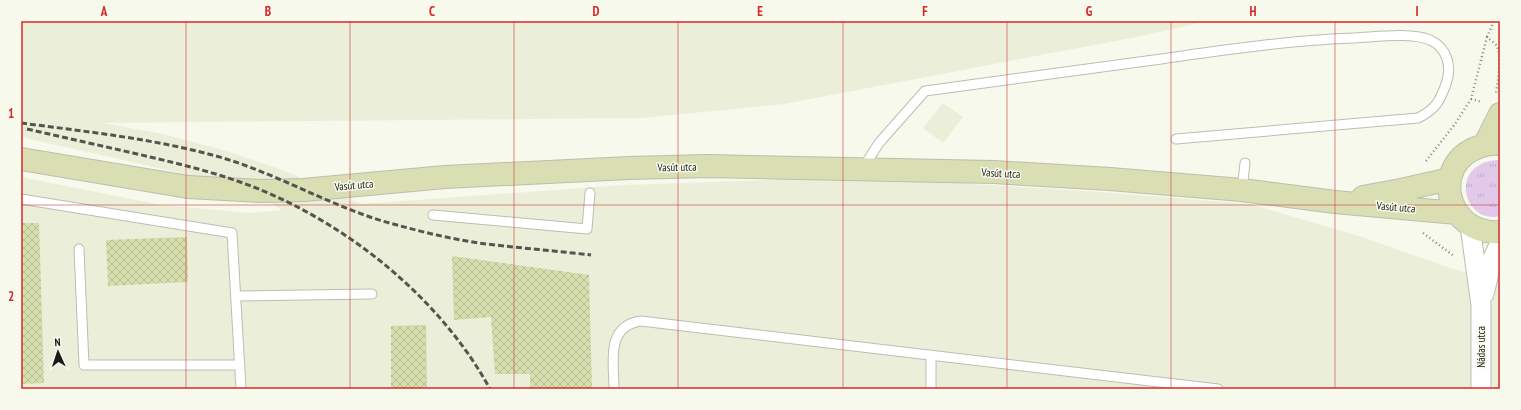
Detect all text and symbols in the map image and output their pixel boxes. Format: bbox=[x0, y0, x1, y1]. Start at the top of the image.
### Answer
text: A bbox=[100, 3, 108, 20]
text: B bbox=[265, 3, 271, 20]
text: C bbox=[429, 3, 435, 20]
text: D bbox=[593, 3, 600, 20]
text: E bbox=[757, 3, 763, 20]
text: F bbox=[922, 3, 928, 20]
text: G bbox=[1086, 3, 1093, 20]
text: H bbox=[1250, 3, 1257, 20]
text: I bbox=[1415, 3, 1419, 20]
text: 1 bbox=[8, 105, 14, 122]
street label: Vasút utca bbox=[656, 160, 697, 174]
street label: Vasút utca bbox=[980, 165, 1021, 181]
street label: Vasút utca bbox=[333, 176, 374, 194]
street label: Vasút utca bbox=[1375, 198, 1416, 216]
text: 2 bbox=[8, 288, 14, 305]
street label: Nádas utca bbox=[1474, 326, 1488, 368]
north arrow bbox=[38, 332, 78, 372]
text: N bbox=[54, 335, 61, 349]

